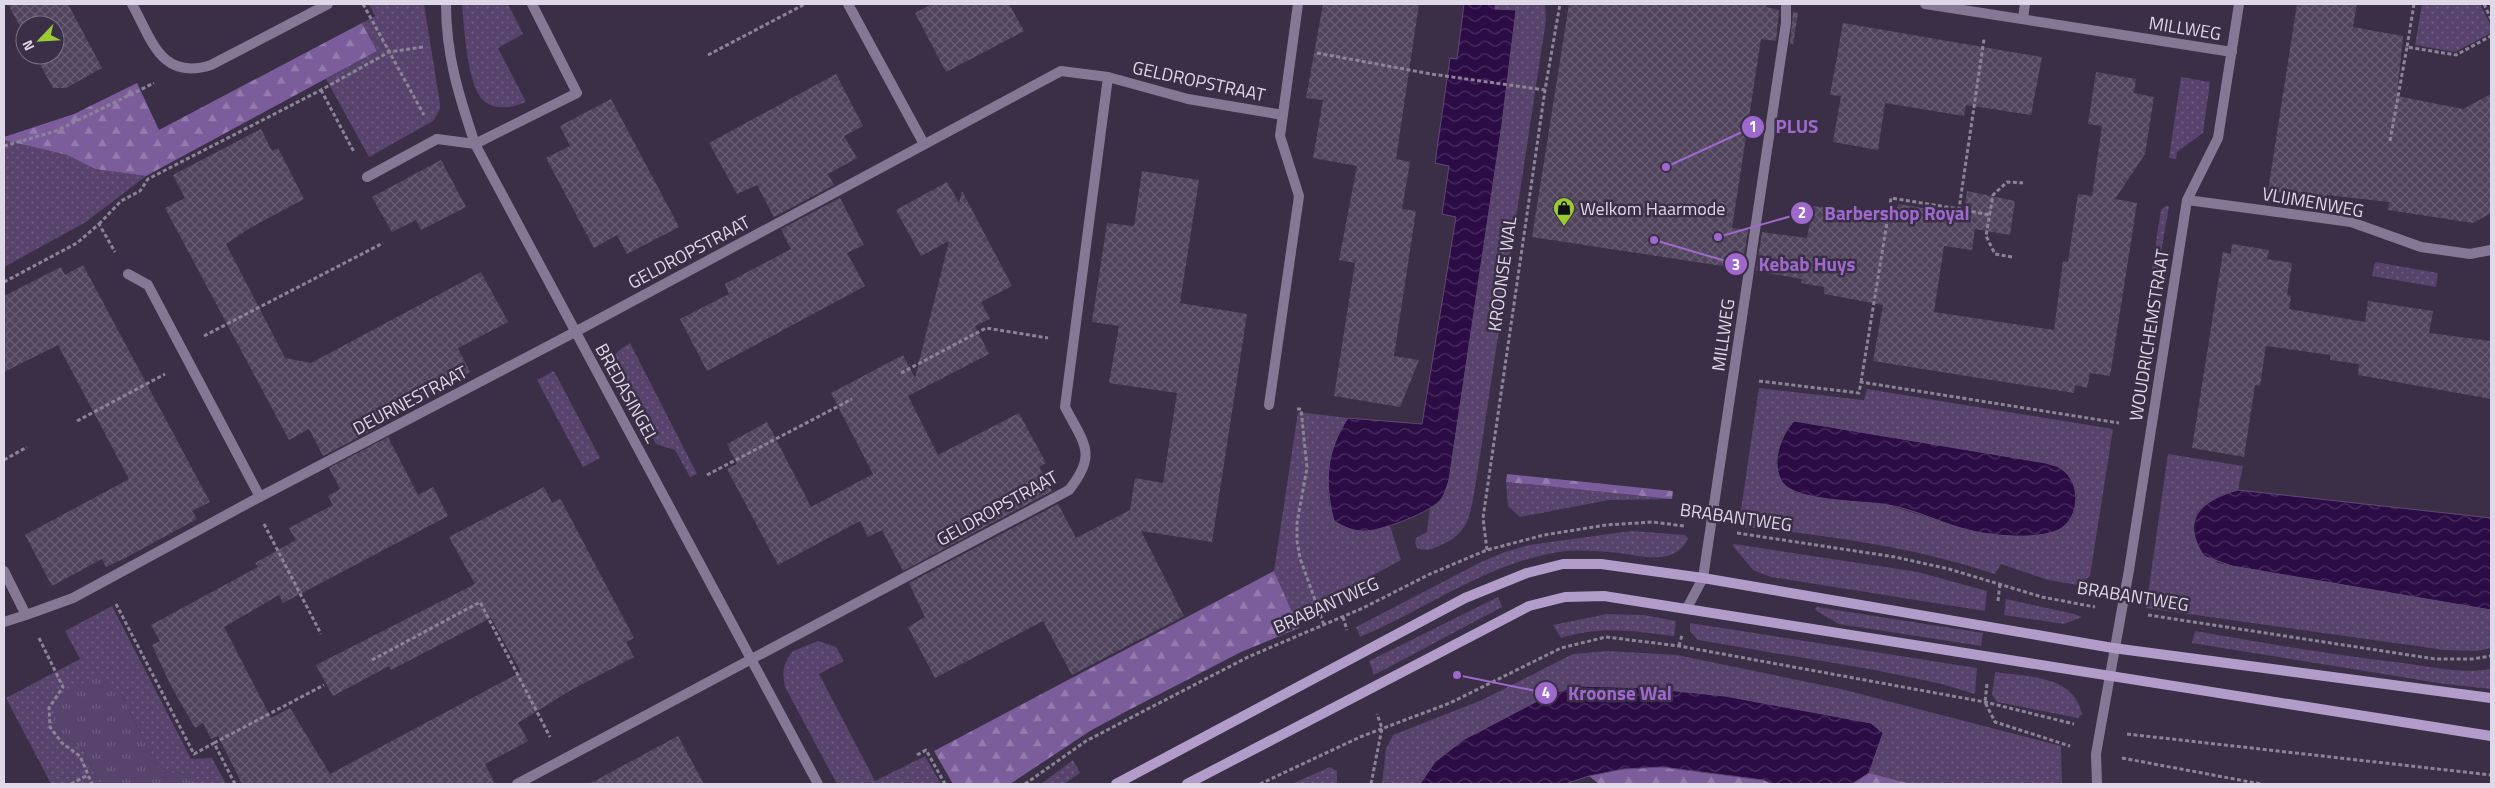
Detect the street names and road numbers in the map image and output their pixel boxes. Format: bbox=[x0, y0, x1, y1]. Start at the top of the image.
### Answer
street label: MILLWEG bbox=[2147, 9, 2223, 47]
street label: GELDROPSTRAAT bbox=[1130, 54, 1268, 108]
street label: VLIJMENWEG bbox=[2260, 180, 2366, 224]
street label: GELDROPSTRAAT bbox=[623, 208, 755, 296]
street label: KROONSE WAL bbox=[1481, 214, 1523, 333]
street label: WOUDRICHEMSTRAAT bbox=[2122, 247, 2176, 423]
street label: MILLWEG bbox=[1705, 297, 1741, 373]
street label: BREDASINGEL bbox=[589, 338, 666, 448]
street label: DEURNESTRAAT bbox=[348, 358, 473, 442]
street label: GELDROPSTRAAT bbox=[931, 463, 1063, 553]
street label: BRABANTWEG bbox=[1678, 496, 1794, 538]
street label: BRABANTWEG bbox=[1269, 570, 1383, 640]
street label: BRABANTWEG bbox=[2075, 574, 2191, 618]

